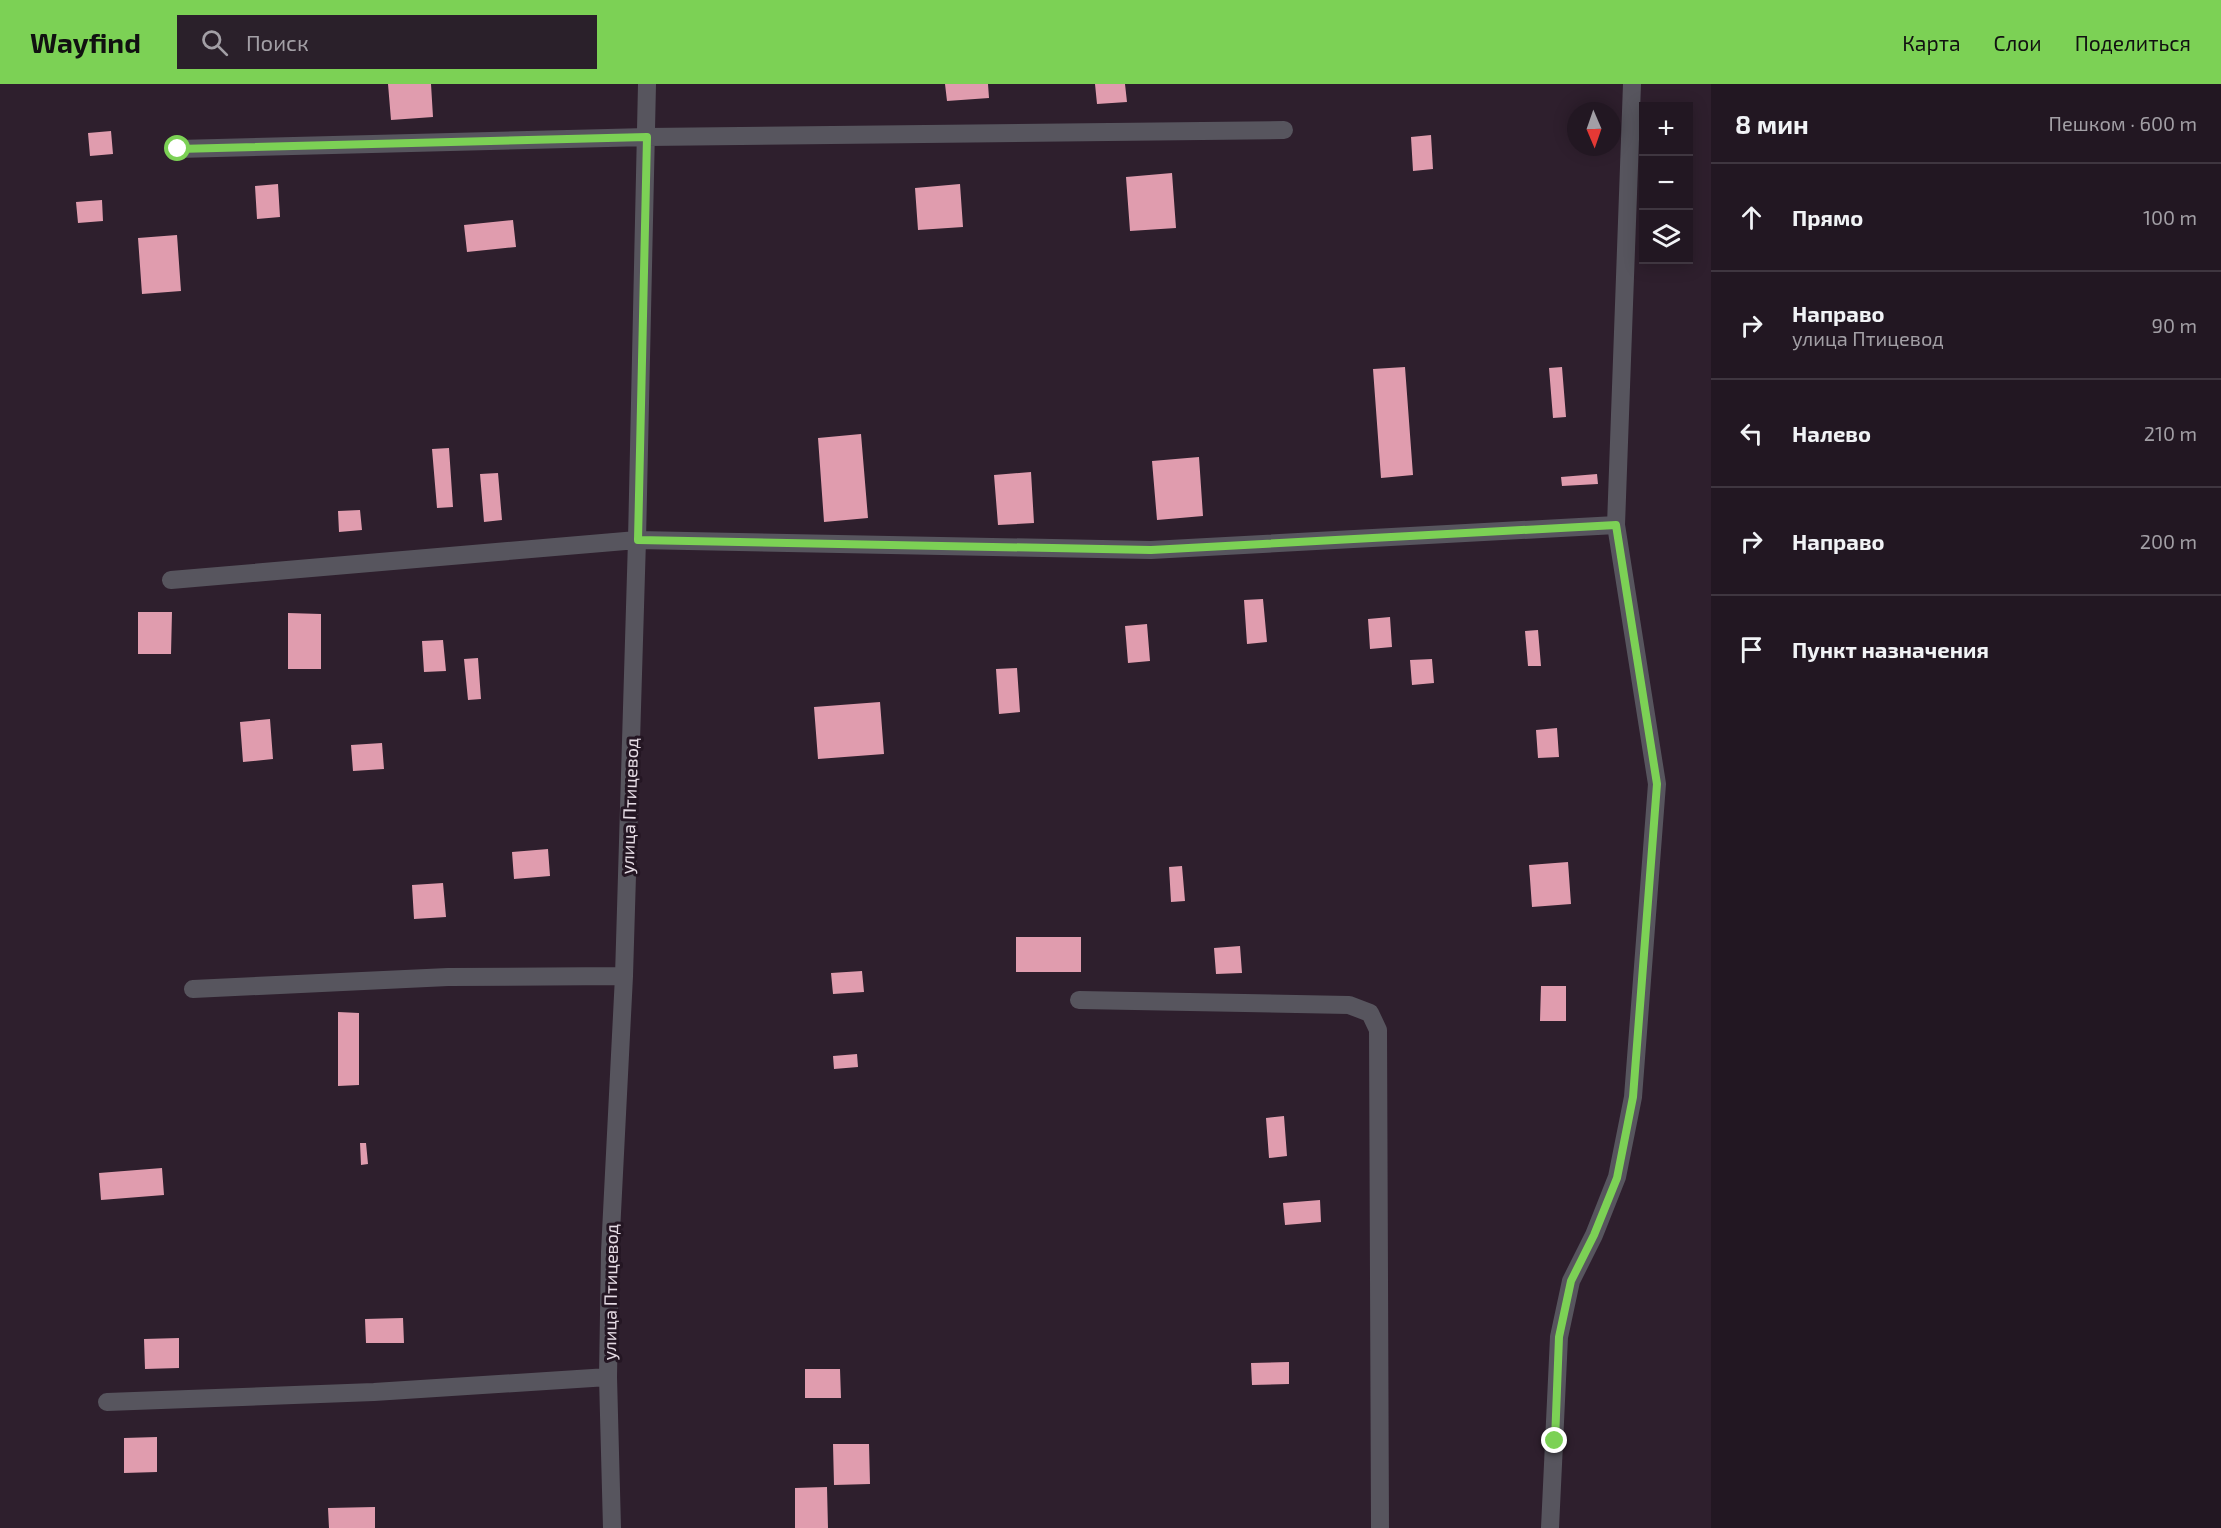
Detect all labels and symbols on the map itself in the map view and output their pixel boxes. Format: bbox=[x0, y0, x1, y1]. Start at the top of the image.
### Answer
north arrow bbox=[1567, 102, 1621, 156]
route start bbox=[164, 135, 190, 161]
street label: улица Птицевод bbox=[616, 737, 642, 875]
street label: улица Птицевод bbox=[598, 1224, 622, 1360]
route end bbox=[1541, 1427, 1567, 1453]

